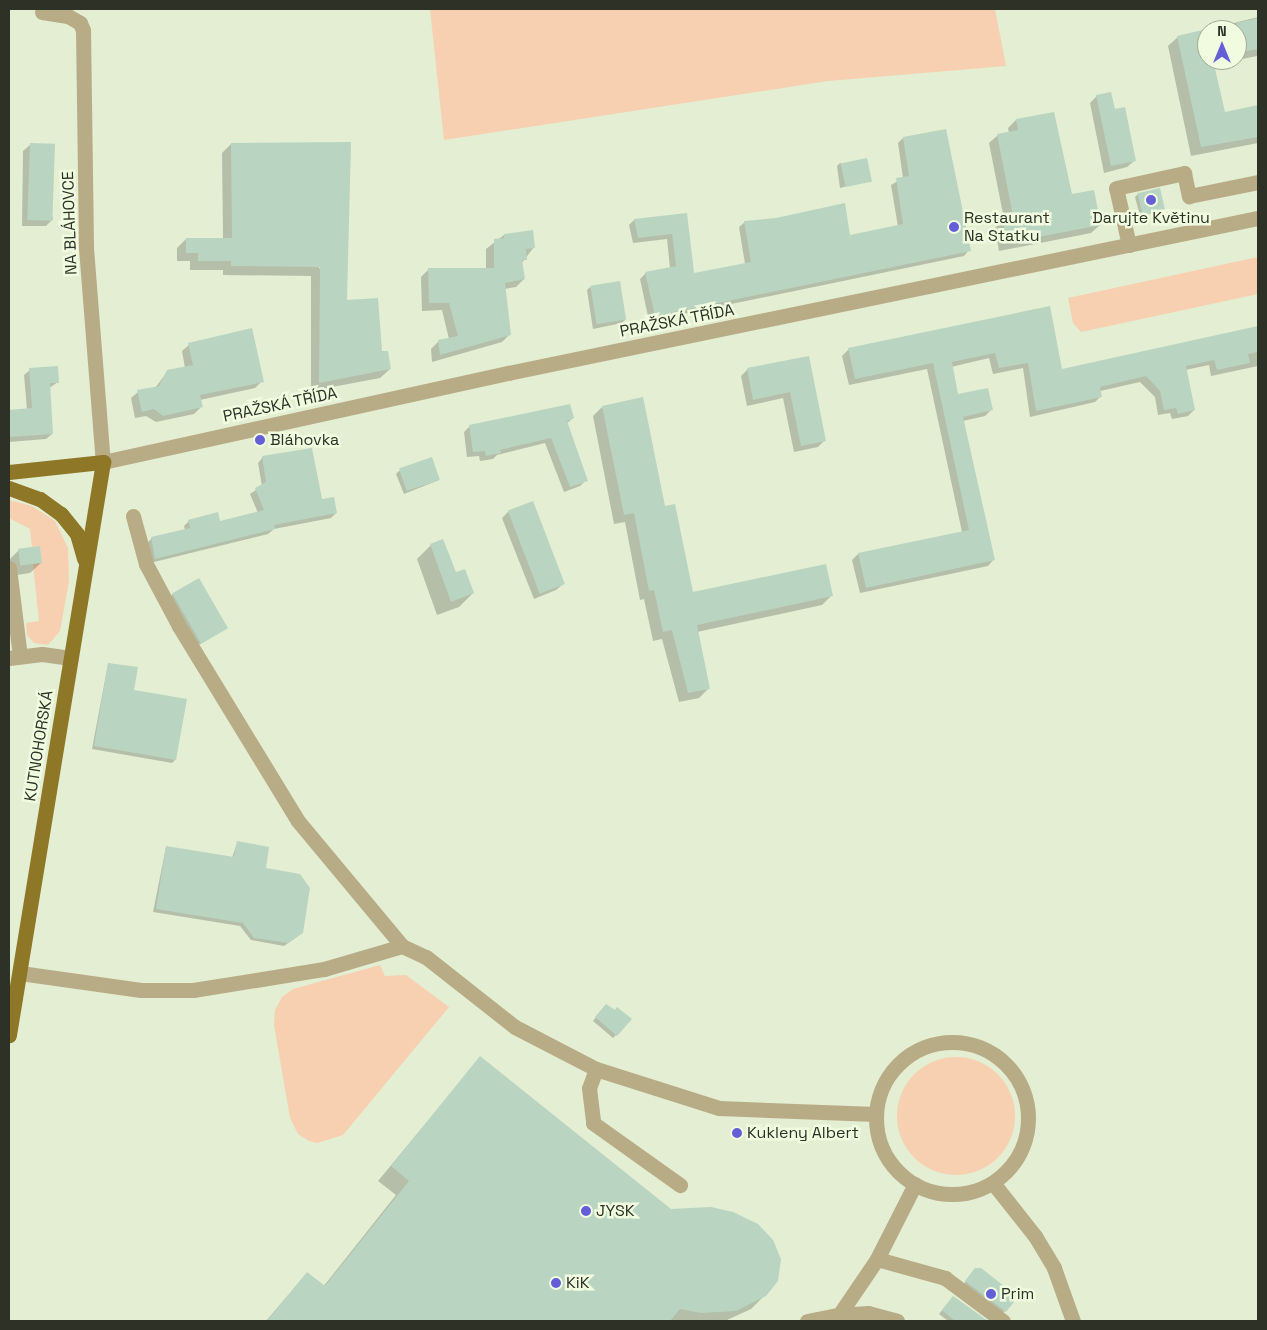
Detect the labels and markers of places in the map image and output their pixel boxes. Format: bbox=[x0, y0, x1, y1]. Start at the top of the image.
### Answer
marker: Darujte Květinu bbox=[1145, 194, 1157, 206]
place label: Restaurant Na Statku bbox=[964, 208, 1050, 246]
place label: Darujte Květinu bbox=[1092, 208, 1210, 228]
marker: Restaurant Na Statku bbox=[948, 221, 960, 233]
place label: Bláhovka bbox=[270, 430, 339, 450]
marker: Bláhovka bbox=[254, 434, 266, 446]
place label: Kukleny Albert bbox=[747, 1123, 859, 1143]
marker: Kukleny Albert bbox=[731, 1127, 743, 1139]
place label: JYSK bbox=[596, 1201, 635, 1221]
marker: JYSK bbox=[580, 1205, 592, 1217]
place label: KiK bbox=[566, 1273, 589, 1293]
marker: KiK bbox=[550, 1277, 562, 1289]
place label: Prim bbox=[1001, 1284, 1034, 1304]
marker: Prim bbox=[985, 1288, 997, 1300]

